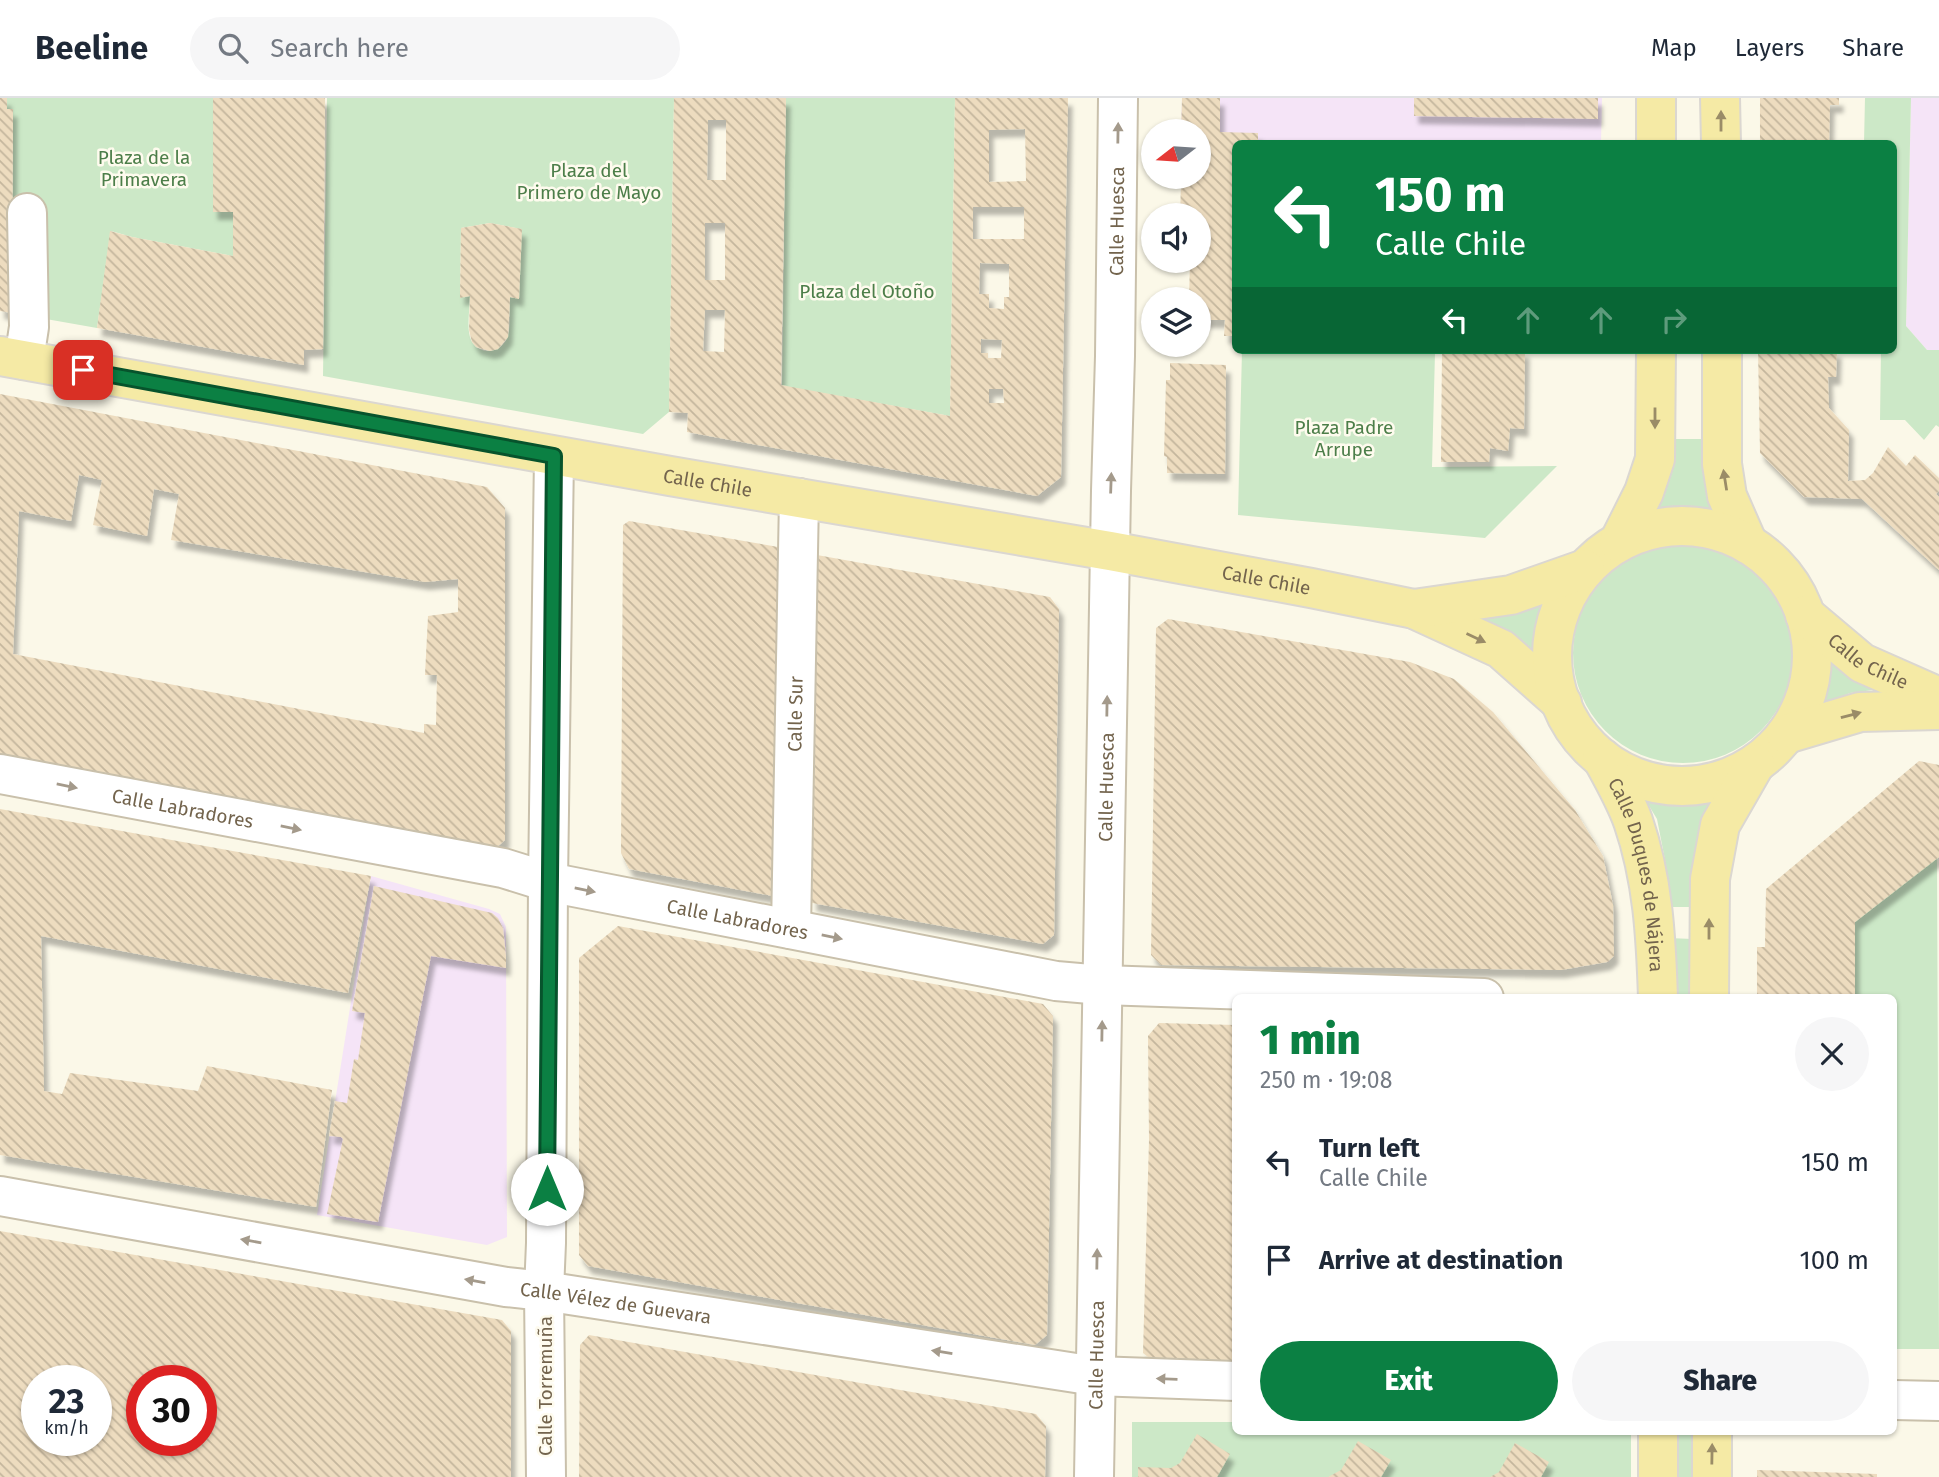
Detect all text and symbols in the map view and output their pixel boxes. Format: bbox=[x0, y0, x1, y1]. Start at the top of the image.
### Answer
search box bbox=[190, 17, 680, 80]
text: Beeline bbox=[35, 28, 148, 68]
icon: search bbox=[214, 29, 252, 67]
text: Search here bbox=[270, 33, 409, 64]
text: Map bbox=[1651, 34, 1697, 62]
text: Layers bbox=[1735, 34, 1804, 62]
text: Share bbox=[1842, 34, 1904, 62]
one-way arrow bbox=[1715, 110, 1726, 132]
north arrow bbox=[1141, 119, 1211, 189]
map controls bbox=[1141, 119, 1211, 357]
one-way arrow bbox=[1112, 122, 1124, 144]
park label: Plaza de la Primavera bbox=[98, 146, 190, 191]
park label: Plaza del Primero de Mayo bbox=[517, 159, 661, 204]
text: 150 m bbox=[1375, 165, 1506, 224]
street label: Calle Huesca bbox=[1104, 166, 1129, 276]
icon: left bbox=[1260, 168, 1351, 259]
button: sound bbox=[1141, 203, 1211, 273]
text: Calle Chile bbox=[1375, 225, 1526, 263]
park label: Plaza del Otoño bbox=[799, 280, 935, 303]
button: layers bbox=[1141, 287, 1211, 357]
icon: left bbox=[1436, 301, 1474, 339]
icon: ahead bbox=[1509, 301, 1547, 339]
icon: ahead bbox=[1582, 301, 1620, 339]
icon: right bbox=[1655, 301, 1693, 339]
pin bbox=[53, 340, 113, 400]
icon: arrive bbox=[64, 351, 102, 389]
one-way arrow bbox=[1649, 407, 1661, 429]
park label: Plaza Padre Arrupe bbox=[1295, 416, 1393, 461]
street label: Calle Chile bbox=[661, 464, 754, 501]
one-way arrow bbox=[1719, 469, 1730, 491]
one-way arrow bbox=[1105, 472, 1117, 494]
street label: Calle Chile bbox=[1220, 560, 1313, 599]
street label: Calle Chile bbox=[1824, 628, 1912, 693]
one-way arrow bbox=[1466, 632, 1486, 644]
street label: Calle Sur bbox=[783, 675, 807, 752]
one-way arrow bbox=[1101, 695, 1113, 717]
one-way arrow bbox=[1840, 709, 1862, 720]
street label: Calle Huesca bbox=[1093, 732, 1118, 842]
street label: Calle Duques de Nájera bbox=[1603, 774, 1669, 973]
one-way arrow bbox=[56, 781, 78, 792]
street label: Calle Labradores bbox=[110, 784, 256, 833]
one-way arrow bbox=[280, 823, 302, 834]
one-way arrow bbox=[574, 884, 596, 895]
street label: Calle Labradores bbox=[665, 894, 810, 944]
one-way arrow bbox=[1703, 918, 1715, 940]
one-way arrow bbox=[821, 932, 843, 943]
text: 1 min bbox=[1260, 1015, 1361, 1065]
button: close bbox=[1795, 1017, 1869, 1091]
one-way arrow bbox=[1096, 1020, 1107, 1042]
text: 250 m · 19:08 bbox=[1260, 1066, 1392, 1094]
text: Turn left bbox=[1319, 1133, 1420, 1164]
icon: left bbox=[1260, 1143, 1298, 1181]
text: 150 m bbox=[1801, 1147, 1869, 1178]
position arrow bbox=[510, 1152, 584, 1226]
text: Calle Chile bbox=[1319, 1164, 1428, 1192]
one-way arrow bbox=[240, 1235, 262, 1246]
icon: arrive bbox=[1260, 1241, 1298, 1279]
text: Arrive at destination bbox=[1319, 1245, 1563, 1276]
text: 100 m bbox=[1800, 1245, 1869, 1276]
one-way arrow bbox=[1092, 1248, 1103, 1270]
one-way arrow bbox=[464, 1275, 486, 1286]
street label: Calle Vélez de Guevara bbox=[519, 1277, 713, 1328]
street label: Calle Huesca bbox=[1084, 1300, 1109, 1410]
street label: Calle Torremuña bbox=[534, 1316, 557, 1456]
button: Exit bbox=[1260, 1341, 1558, 1421]
button: Share bbox=[1572, 1341, 1869, 1421]
one-way arrow bbox=[931, 1346, 953, 1357]
speed limit sign: 30 bbox=[126, 1365, 217, 1456]
one-way arrow bbox=[1156, 1373, 1178, 1384]
text: 23 bbox=[48, 1380, 85, 1422]
text: km/h bbox=[44, 1417, 89, 1439]
one-way arrow bbox=[1706, 1443, 1718, 1465]

